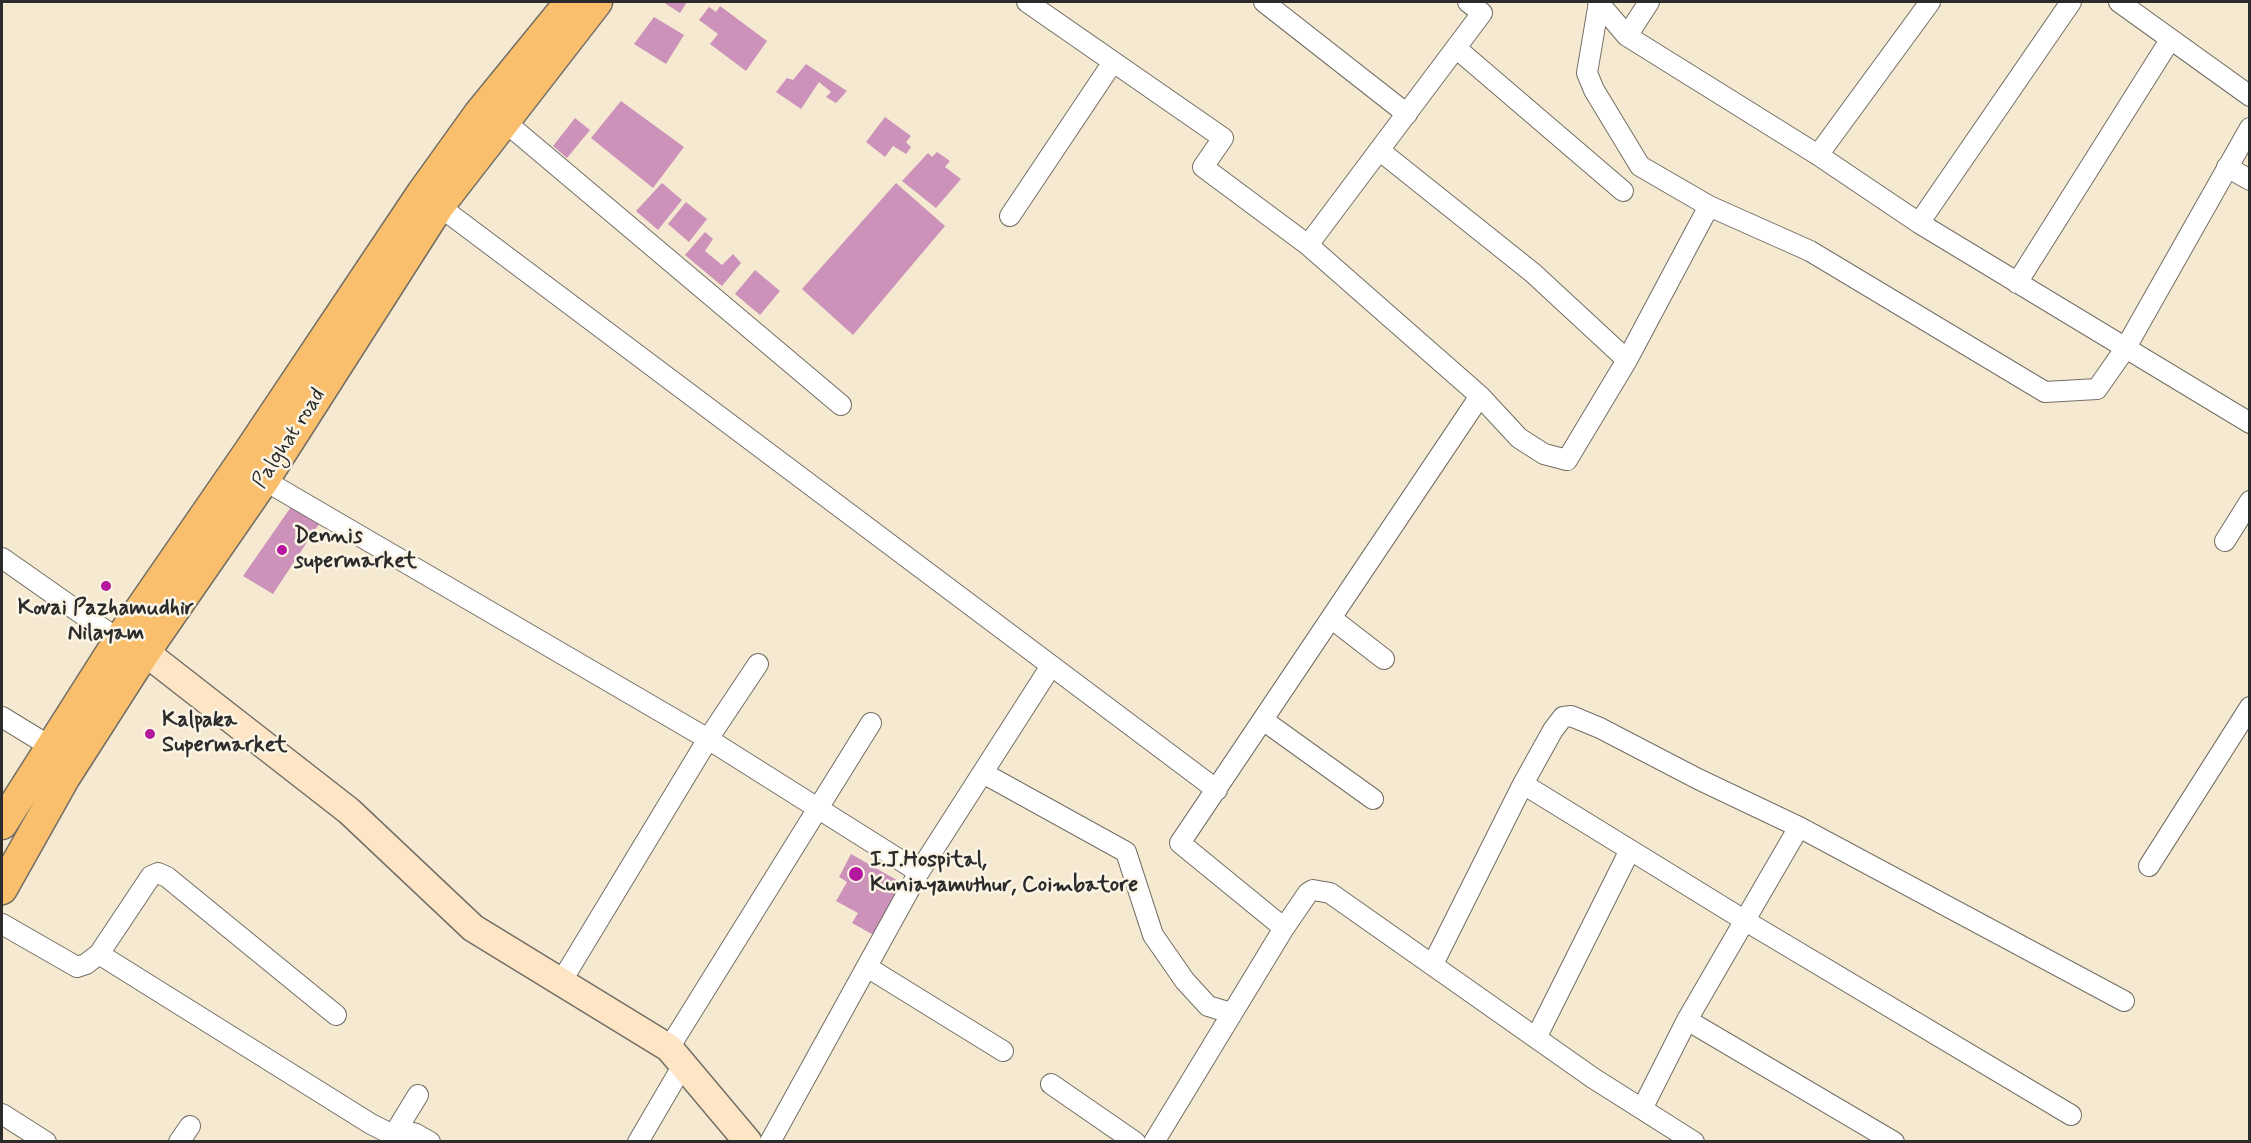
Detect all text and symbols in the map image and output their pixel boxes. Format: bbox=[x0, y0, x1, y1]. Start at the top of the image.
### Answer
street label: Palghat road bbox=[248, 384, 332, 494]
place label: Dennis supermarket bbox=[294, 524, 417, 576]
marker: Dennis supermarket bbox=[275, 543, 289, 557]
marker: Kovai Pazhamudhir Nilayam bbox=[99, 579, 113, 593]
place label: Kovai Pazhamudhir Nilayam bbox=[18, 596, 194, 648]
place label: Kalpaka Supermarket bbox=[162, 708, 288, 760]
marker: Kalpaka Supermarket bbox=[143, 727, 157, 741]
place label: I.J.Hospital, Kuniayamuthur, Coimbatore bbox=[870, 848, 1138, 900]
marker: I.J.Hospital, Kuniayamuthur, Coimbatore bbox=[847, 865, 865, 883]

